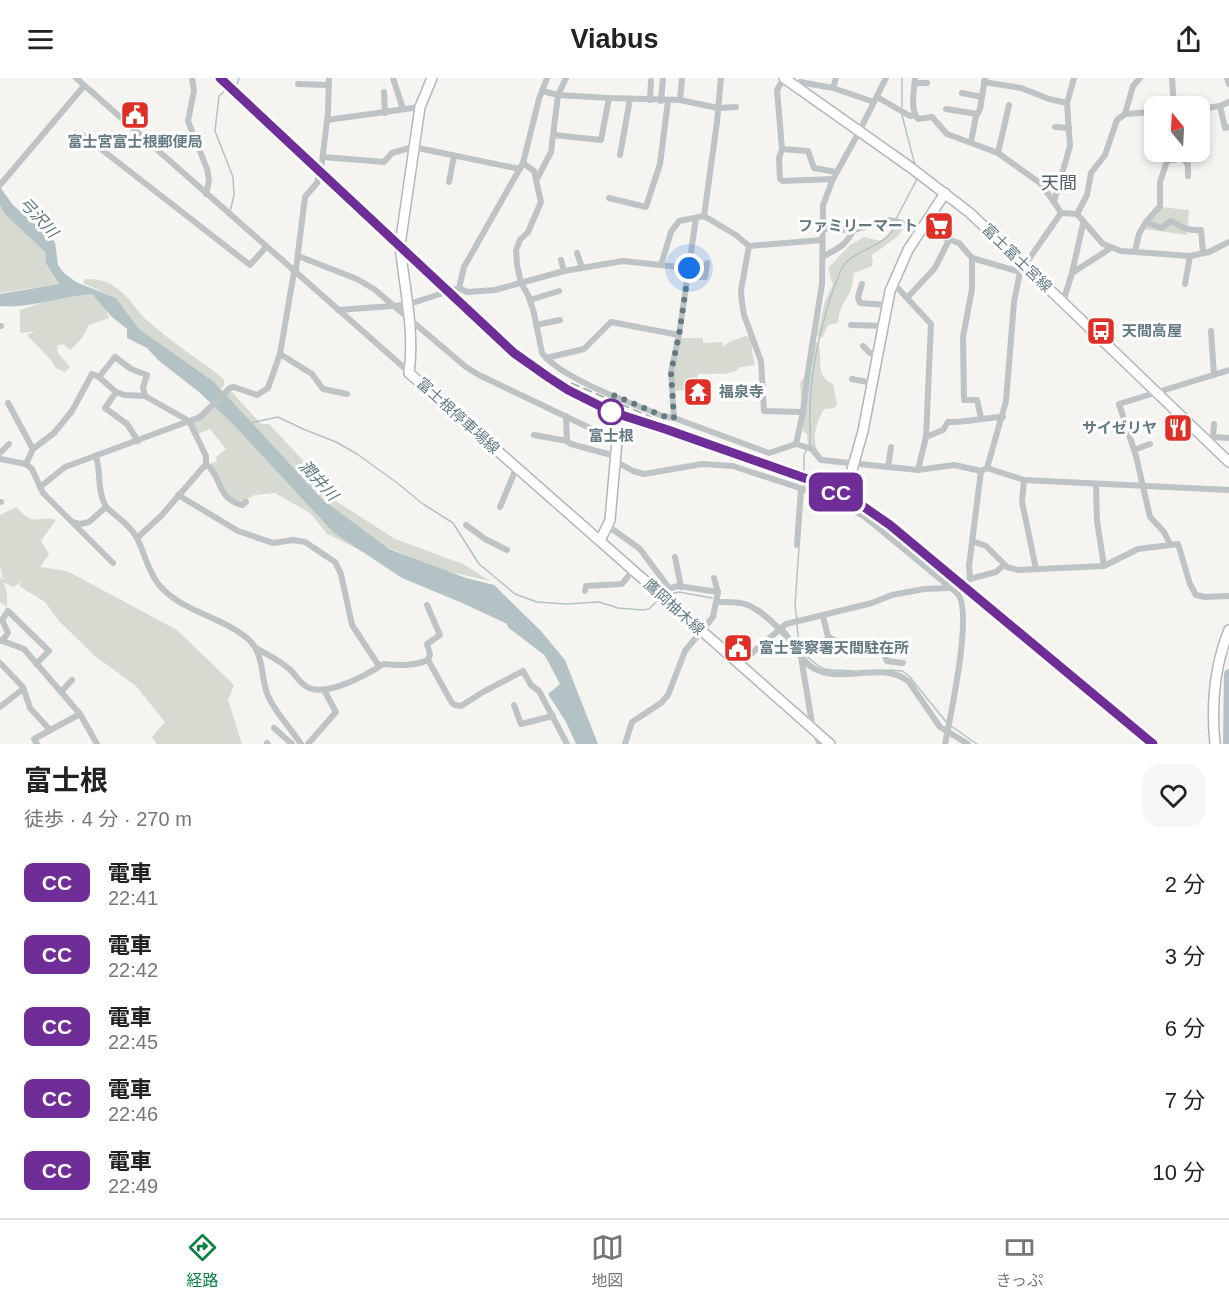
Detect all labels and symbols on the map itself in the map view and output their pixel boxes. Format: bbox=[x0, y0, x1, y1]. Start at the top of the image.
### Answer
north arrow bbox=[1144, 96, 1210, 162]
public building icon: 富士宮富士根郵便局 bbox=[119, 99, 151, 131]
place label: 富士宮富士根郵便局 bbox=[67, 133, 203, 150]
district label: 天間 bbox=[1041, 173, 1077, 193]
water label: 弓沢川 bbox=[16, 194, 63, 242]
supermarket icon: ファミリーマート bbox=[923, 210, 955, 242]
place label: ファミリーマート bbox=[798, 217, 918, 234]
street label: 富士富士宮線 bbox=[979, 220, 1056, 295]
your location bbox=[674, 253, 704, 283]
bus stop icon: 天間高屋 bbox=[1085, 315, 1117, 347]
place label: 天間高屋 bbox=[1122, 322, 1182, 339]
street label: 富士根停車場線 bbox=[414, 374, 503, 457]
temple icon: 福泉寺 bbox=[682, 376, 714, 408]
place label: 福泉寺 bbox=[718, 383, 764, 400]
marker: 富士根 bbox=[598, 399, 624, 425]
restaurant icon: サイゼリヤ bbox=[1162, 412, 1194, 444]
place label: サイゼリヤ bbox=[1082, 419, 1157, 436]
place label: 富士根 bbox=[588, 427, 634, 444]
water label: 潤井川 bbox=[296, 457, 343, 505]
line badge: CC bbox=[809, 472, 863, 512]
street label: 鷹岡柚木線 bbox=[641, 575, 708, 638]
public building icon: 富士警察署天間駐在所 bbox=[722, 632, 754, 664]
place label: 富士警察署天間駐在所 bbox=[759, 639, 909, 656]

